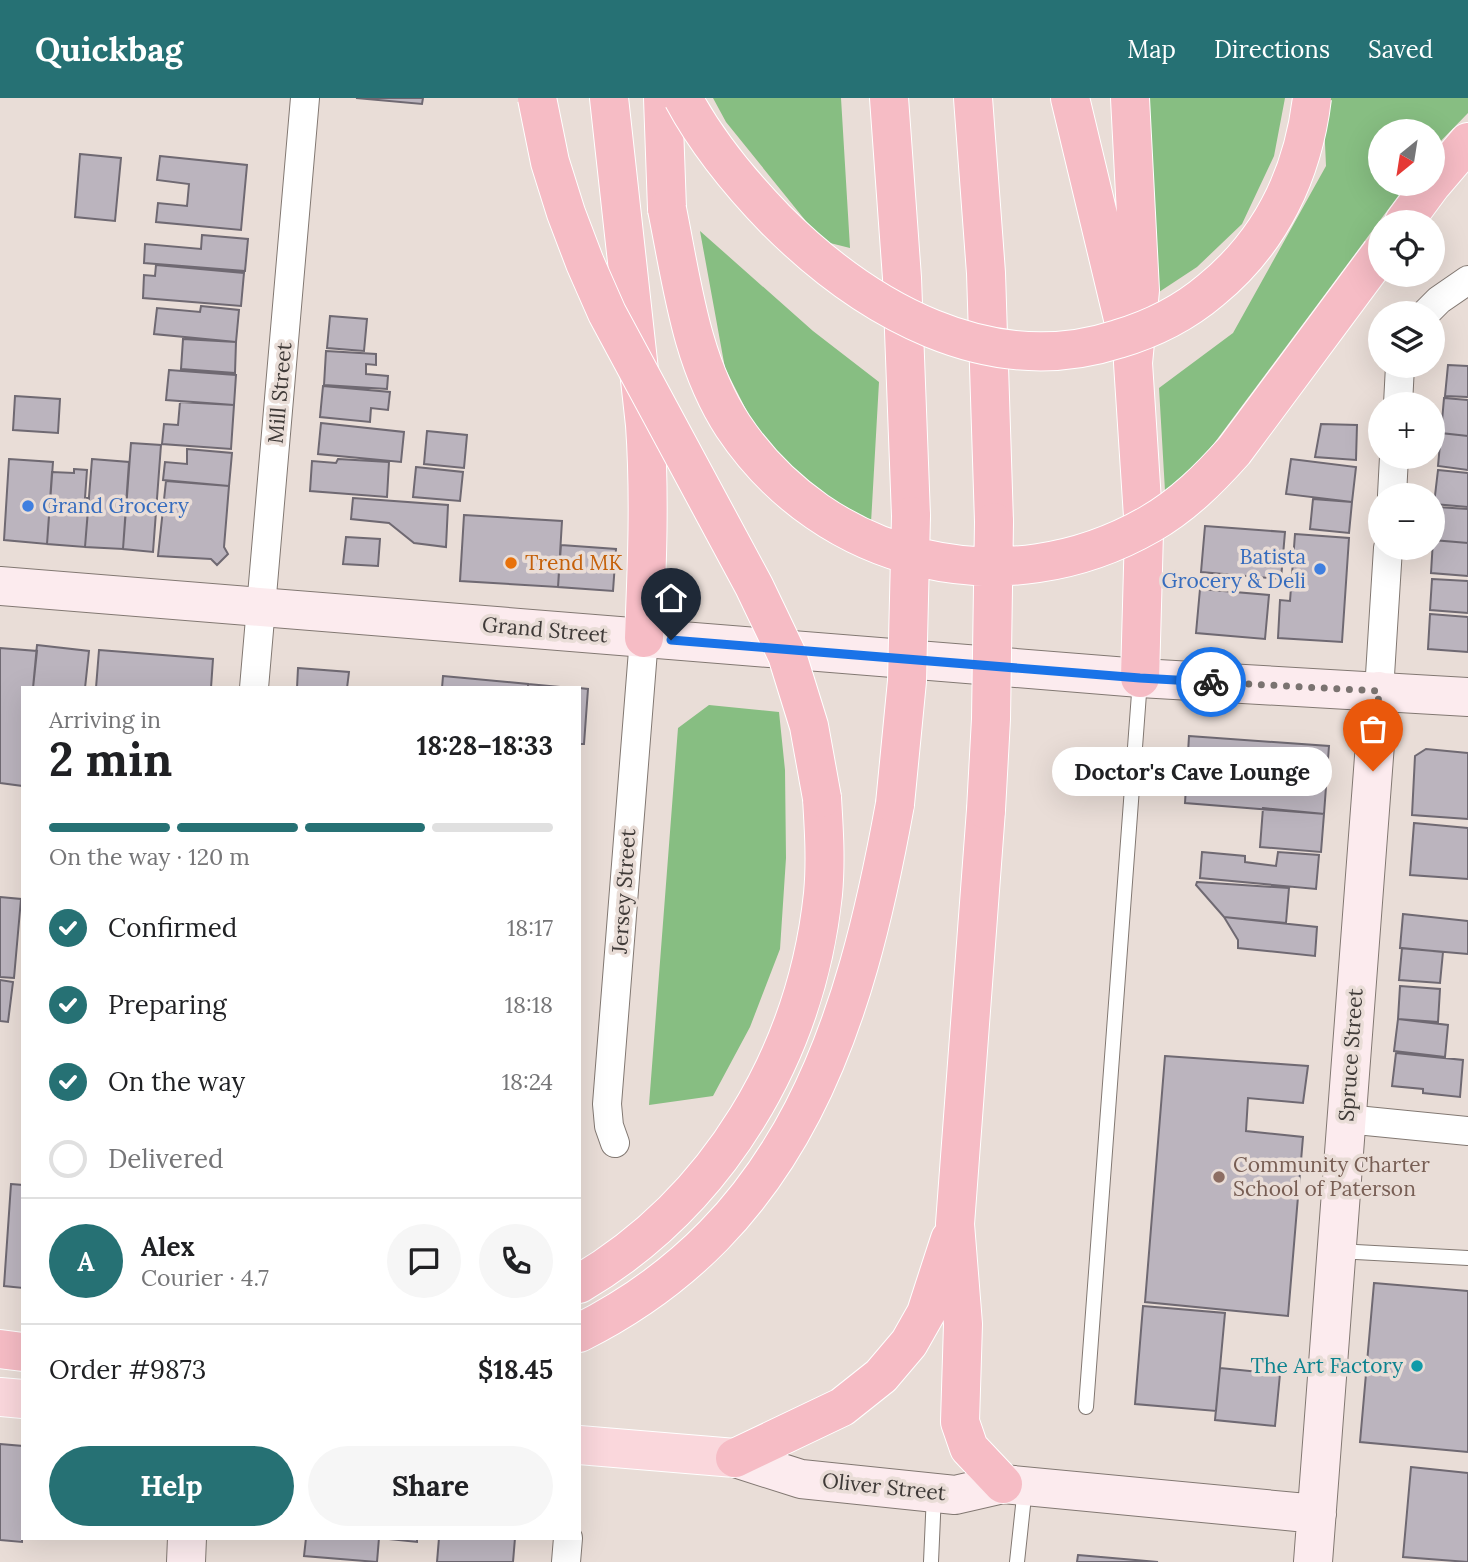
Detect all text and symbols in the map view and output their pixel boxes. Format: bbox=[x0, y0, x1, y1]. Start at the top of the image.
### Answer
text: Quickbag bbox=[35, 28, 183, 70]
text: Map bbox=[1127, 34, 1176, 65]
text: Directions bbox=[1214, 34, 1330, 65]
text: Saved bbox=[1368, 34, 1433, 65]
north arrow bbox=[1368, 119, 1446, 196]
map controls bbox=[1368, 119, 1445, 560]
button: locate bbox=[1368, 210, 1445, 287]
button: layers bbox=[1368, 301, 1445, 378]
street label: Mill Street bbox=[262, 340, 297, 445]
button: + bbox=[1368, 392, 1445, 469]
button: − bbox=[1368, 483, 1445, 560]
place label: Grand Grocery bbox=[42, 492, 189, 519]
marker: Grand Grocery bbox=[20, 498, 36, 514]
place label: Batista Grocery & Deli bbox=[1162, 543, 1306, 594]
place label: Trend MK bbox=[525, 549, 624, 576]
marker: Trend MK bbox=[503, 555, 519, 571]
marker: Batista Grocery & Deli bbox=[1312, 561, 1328, 577]
pin bbox=[641, 568, 701, 640]
icon: home bbox=[652, 579, 690, 617]
street label: Grand Street bbox=[481, 611, 610, 649]
courier bbox=[1176, 647, 1246, 717]
icon: bike bbox=[1192, 663, 1230, 701]
pin bbox=[1343, 699, 1403, 771]
text: Arriving in bbox=[49, 705, 161, 734]
icon: bag bbox=[1354, 710, 1392, 748]
text: 18:28–18:33 bbox=[417, 729, 553, 762]
text: 2 min bbox=[49, 730, 172, 789]
callout: Doctor's Cave Lounge bbox=[1051, 746, 1331, 796]
text: Doctor's Cave Lounge bbox=[1074, 757, 1310, 786]
street label: Jersey Street bbox=[606, 827, 641, 955]
text: On the way · 120 m bbox=[49, 842, 250, 871]
icon: check bbox=[49, 909, 87, 947]
text: Confirmed bbox=[108, 911, 237, 944]
text: 18:17 bbox=[507, 913, 553, 942]
icon: check bbox=[49, 986, 87, 1024]
street label: Spruce Street bbox=[1332, 987, 1369, 1122]
text: Preparing bbox=[108, 988, 227, 1021]
text: 18:18 bbox=[505, 990, 553, 1019]
icon: check bbox=[49, 1063, 87, 1101]
text: On the way bbox=[108, 1065, 245, 1098]
text: 18:24 bbox=[502, 1067, 553, 1096]
text: Delivered bbox=[108, 1142, 224, 1175]
place label: Community Charter School of Paterson bbox=[1233, 1151, 1430, 1202]
marker: Community Charter School of Paterson bbox=[1211, 1169, 1227, 1185]
button: chat bbox=[387, 1224, 461, 1298]
button: phone bbox=[479, 1224, 553, 1298]
text: Alex bbox=[141, 1230, 195, 1263]
text: A bbox=[77, 1245, 95, 1278]
text: Courier · 4.7 bbox=[141, 1263, 269, 1292]
place label: The Art Factory bbox=[1251, 1352, 1403, 1379]
text: Order #9873 bbox=[49, 1353, 206, 1386]
text: $18.45 bbox=[478, 1353, 553, 1386]
marker: The Art Factory bbox=[1409, 1358, 1425, 1374]
button: Help bbox=[49, 1446, 294, 1526]
button: Share bbox=[308, 1446, 553, 1526]
street label: Oliver Street bbox=[821, 1467, 948, 1507]

